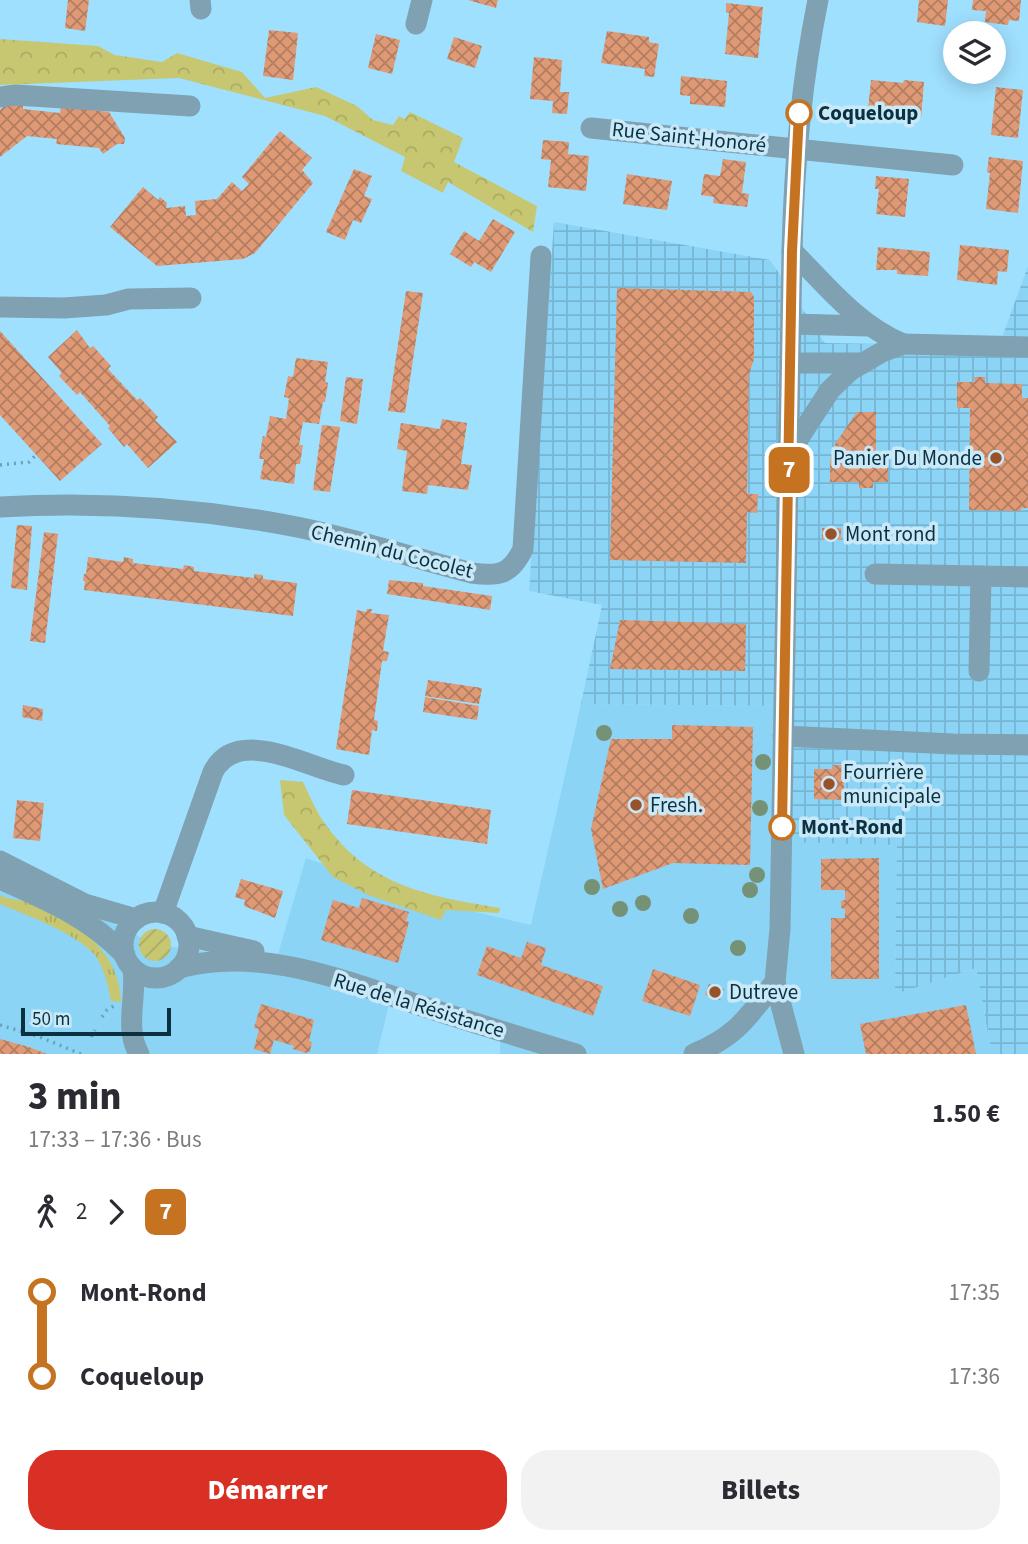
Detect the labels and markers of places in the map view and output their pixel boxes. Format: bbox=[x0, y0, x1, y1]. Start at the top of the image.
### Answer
place label: Coqueloup bbox=[818, 98, 918, 128]
marker: Coqueloup bbox=[786, 100, 812, 126]
place label: Panier Du Monde bbox=[833, 443, 982, 473]
marker: Panier Du Monde bbox=[988, 450, 1004, 466]
place label: Mont rond bbox=[845, 519, 936, 549]
marker: Mont rond bbox=[823, 526, 839, 542]
place label: Fourrière municipale bbox=[843, 757, 941, 811]
marker: Fourrière municipale bbox=[821, 776, 837, 792]
place label: Fresh. bbox=[650, 790, 703, 820]
marker: Fresh. bbox=[628, 797, 644, 813]
place label: Mont-Rond bbox=[801, 812, 903, 842]
marker: Mont-Rond bbox=[769, 814, 795, 840]
place label: Dutreve bbox=[729, 977, 798, 1007]
marker: Dutreve bbox=[707, 984, 723, 1000]

